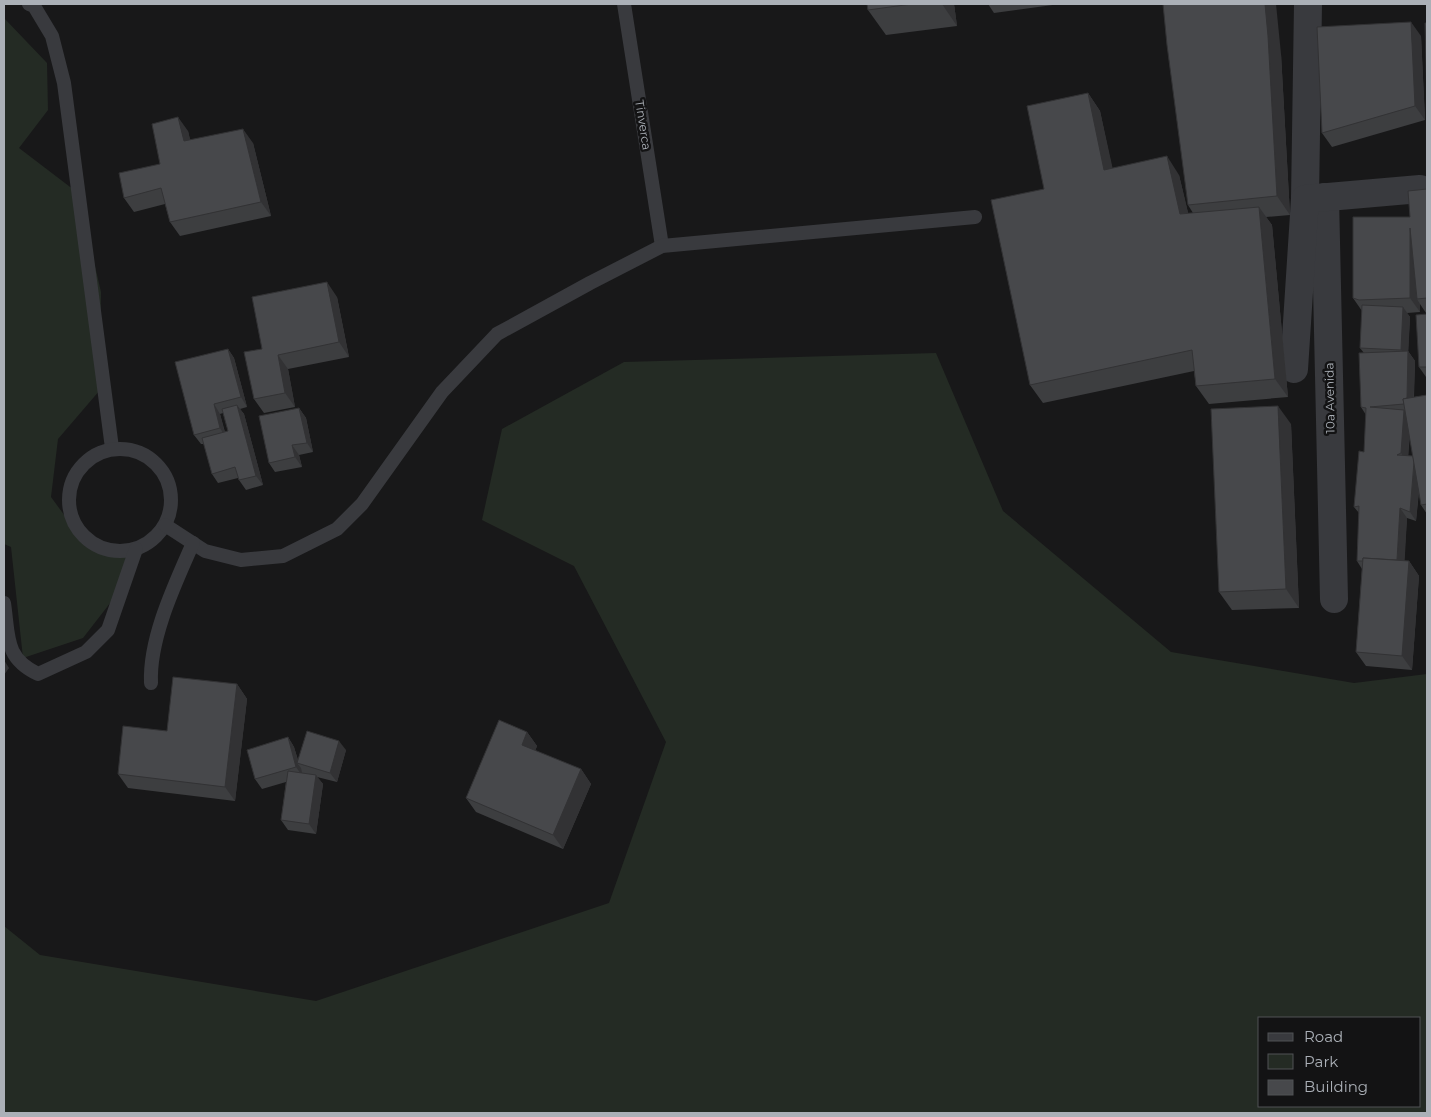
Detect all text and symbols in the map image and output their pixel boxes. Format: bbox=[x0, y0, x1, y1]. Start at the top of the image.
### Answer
street label: Tinverca bbox=[632, 99, 655, 151]
street label: 10a Avenida bbox=[1321, 362, 1338, 434]
legend bbox=[1258, 1017, 1421, 1107]
text: Road bbox=[1304, 1027, 1343, 1046]
text: Park bbox=[1304, 1052, 1338, 1071]
text: Building bbox=[1304, 1077, 1368, 1096]

